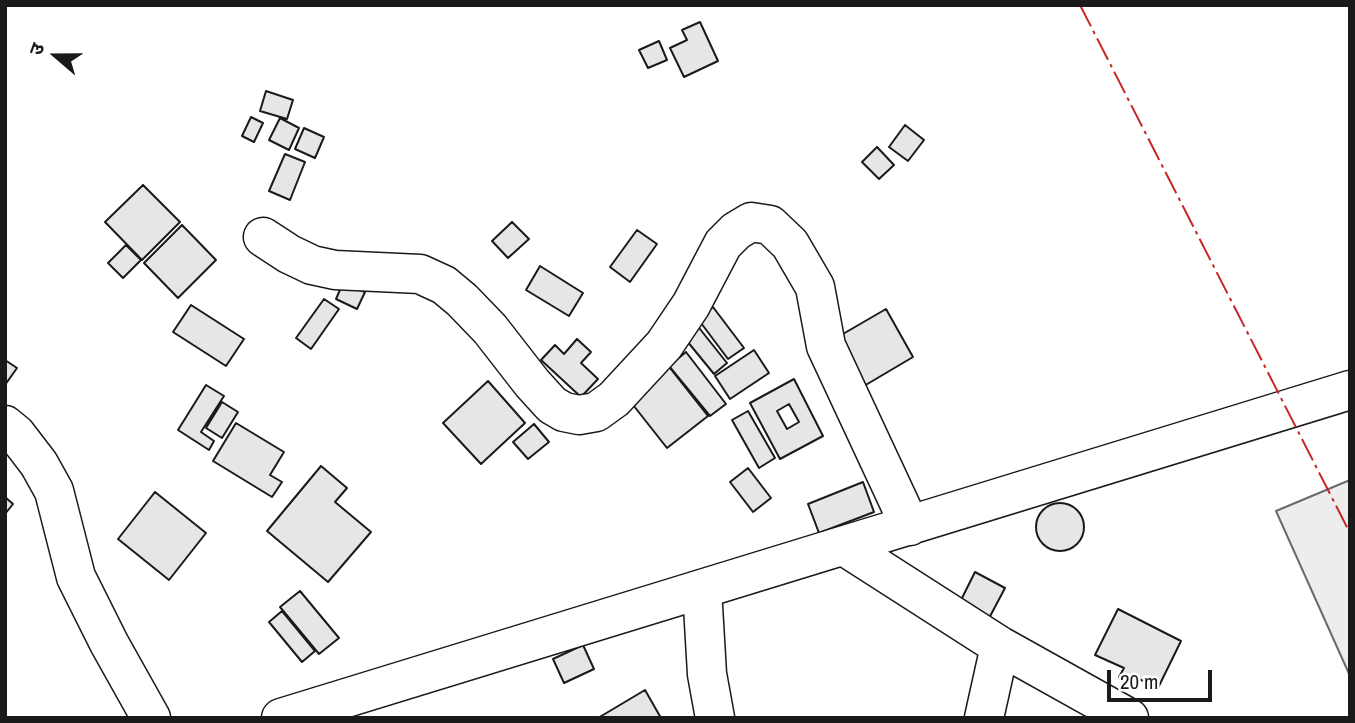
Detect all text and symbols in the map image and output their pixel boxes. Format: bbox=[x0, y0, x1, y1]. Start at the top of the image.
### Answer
north arrow bbox=[21, 21, 91, 91]
text: उ bbox=[22, 39, 50, 58]
scale bar bbox=[1110, 656, 1215, 700]
text: 20 m bbox=[1120, 667, 1158, 696]

